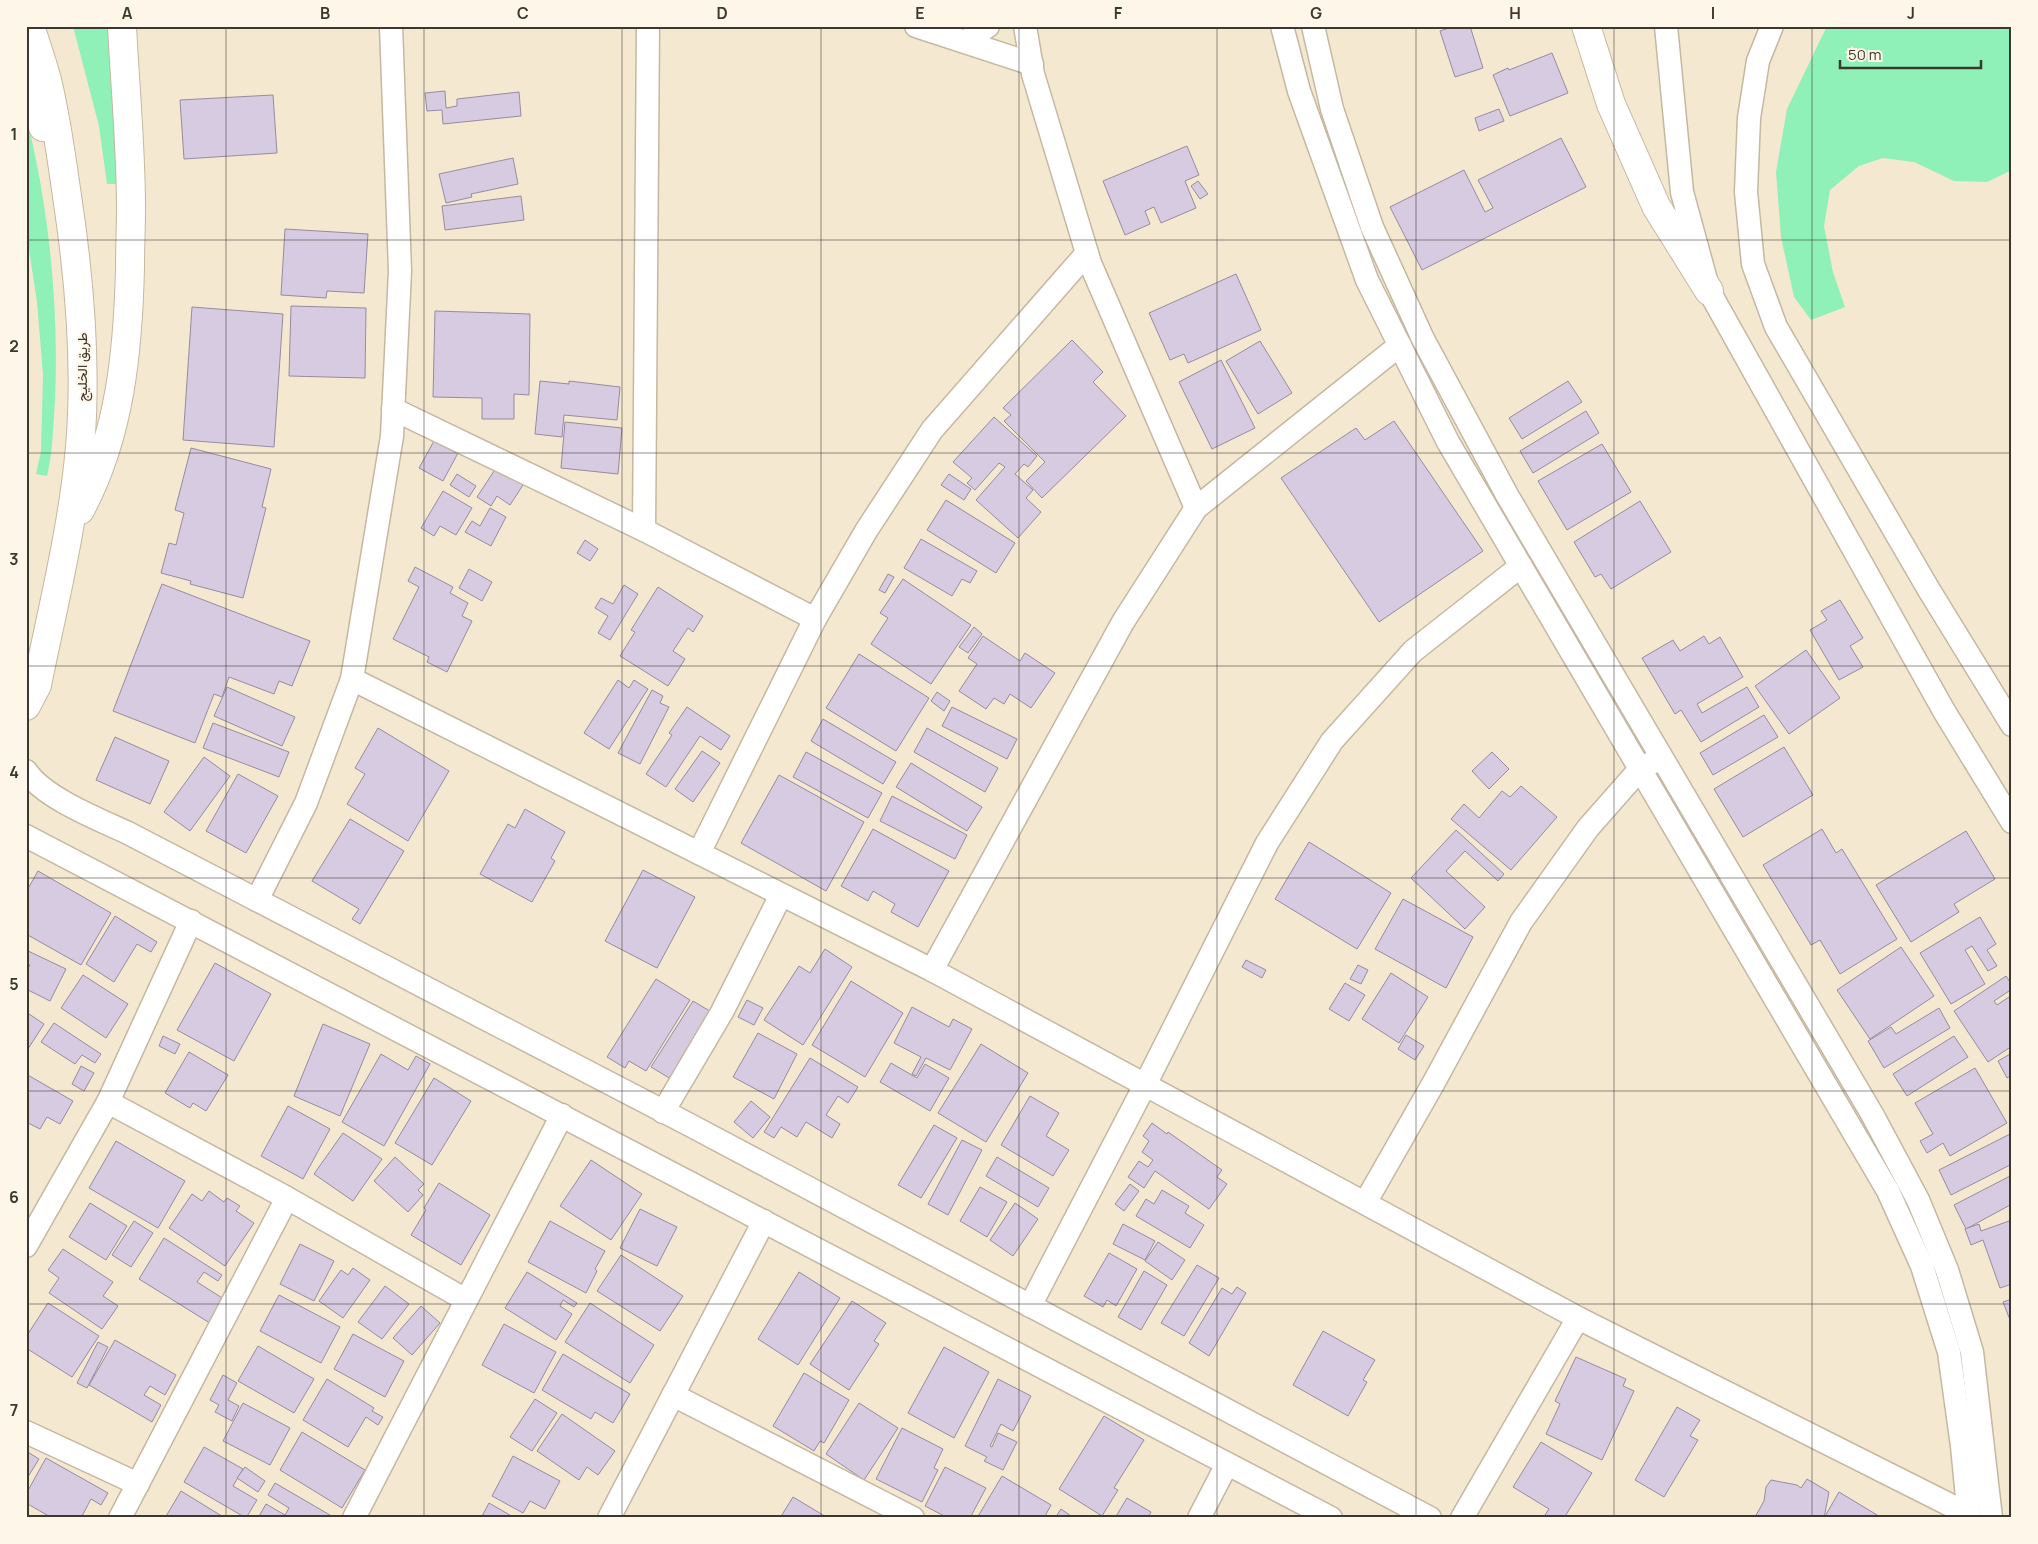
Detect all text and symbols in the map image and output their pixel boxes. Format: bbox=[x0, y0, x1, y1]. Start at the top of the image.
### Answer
text: A bbox=[122, 2, 133, 24]
text: B bbox=[320, 2, 330, 24]
text: C bbox=[517, 2, 529, 24]
text: D bbox=[716, 2, 728, 24]
text: E bbox=[915, 2, 925, 24]
text: F bbox=[1114, 2, 1123, 24]
text: G bbox=[1310, 2, 1322, 24]
text: H bbox=[1509, 2, 1521, 24]
text: I bbox=[1711, 2, 1715, 24]
text: J bbox=[1907, 2, 1915, 24]
scale bar bbox=[1840, 38, 1982, 70]
text: 50 m bbox=[1848, 44, 1882, 65]
text: 1 bbox=[10, 123, 18, 145]
street label: طريق الخليج bbox=[72, 332, 93, 402]
text: 2 bbox=[9, 335, 19, 357]
text: 3 bbox=[9, 548, 19, 570]
text: 4 bbox=[9, 761, 19, 783]
text: 5 bbox=[9, 973, 19, 995]
text: 6 bbox=[9, 1186, 19, 1208]
text: 7 bbox=[10, 1399, 18, 1421]

